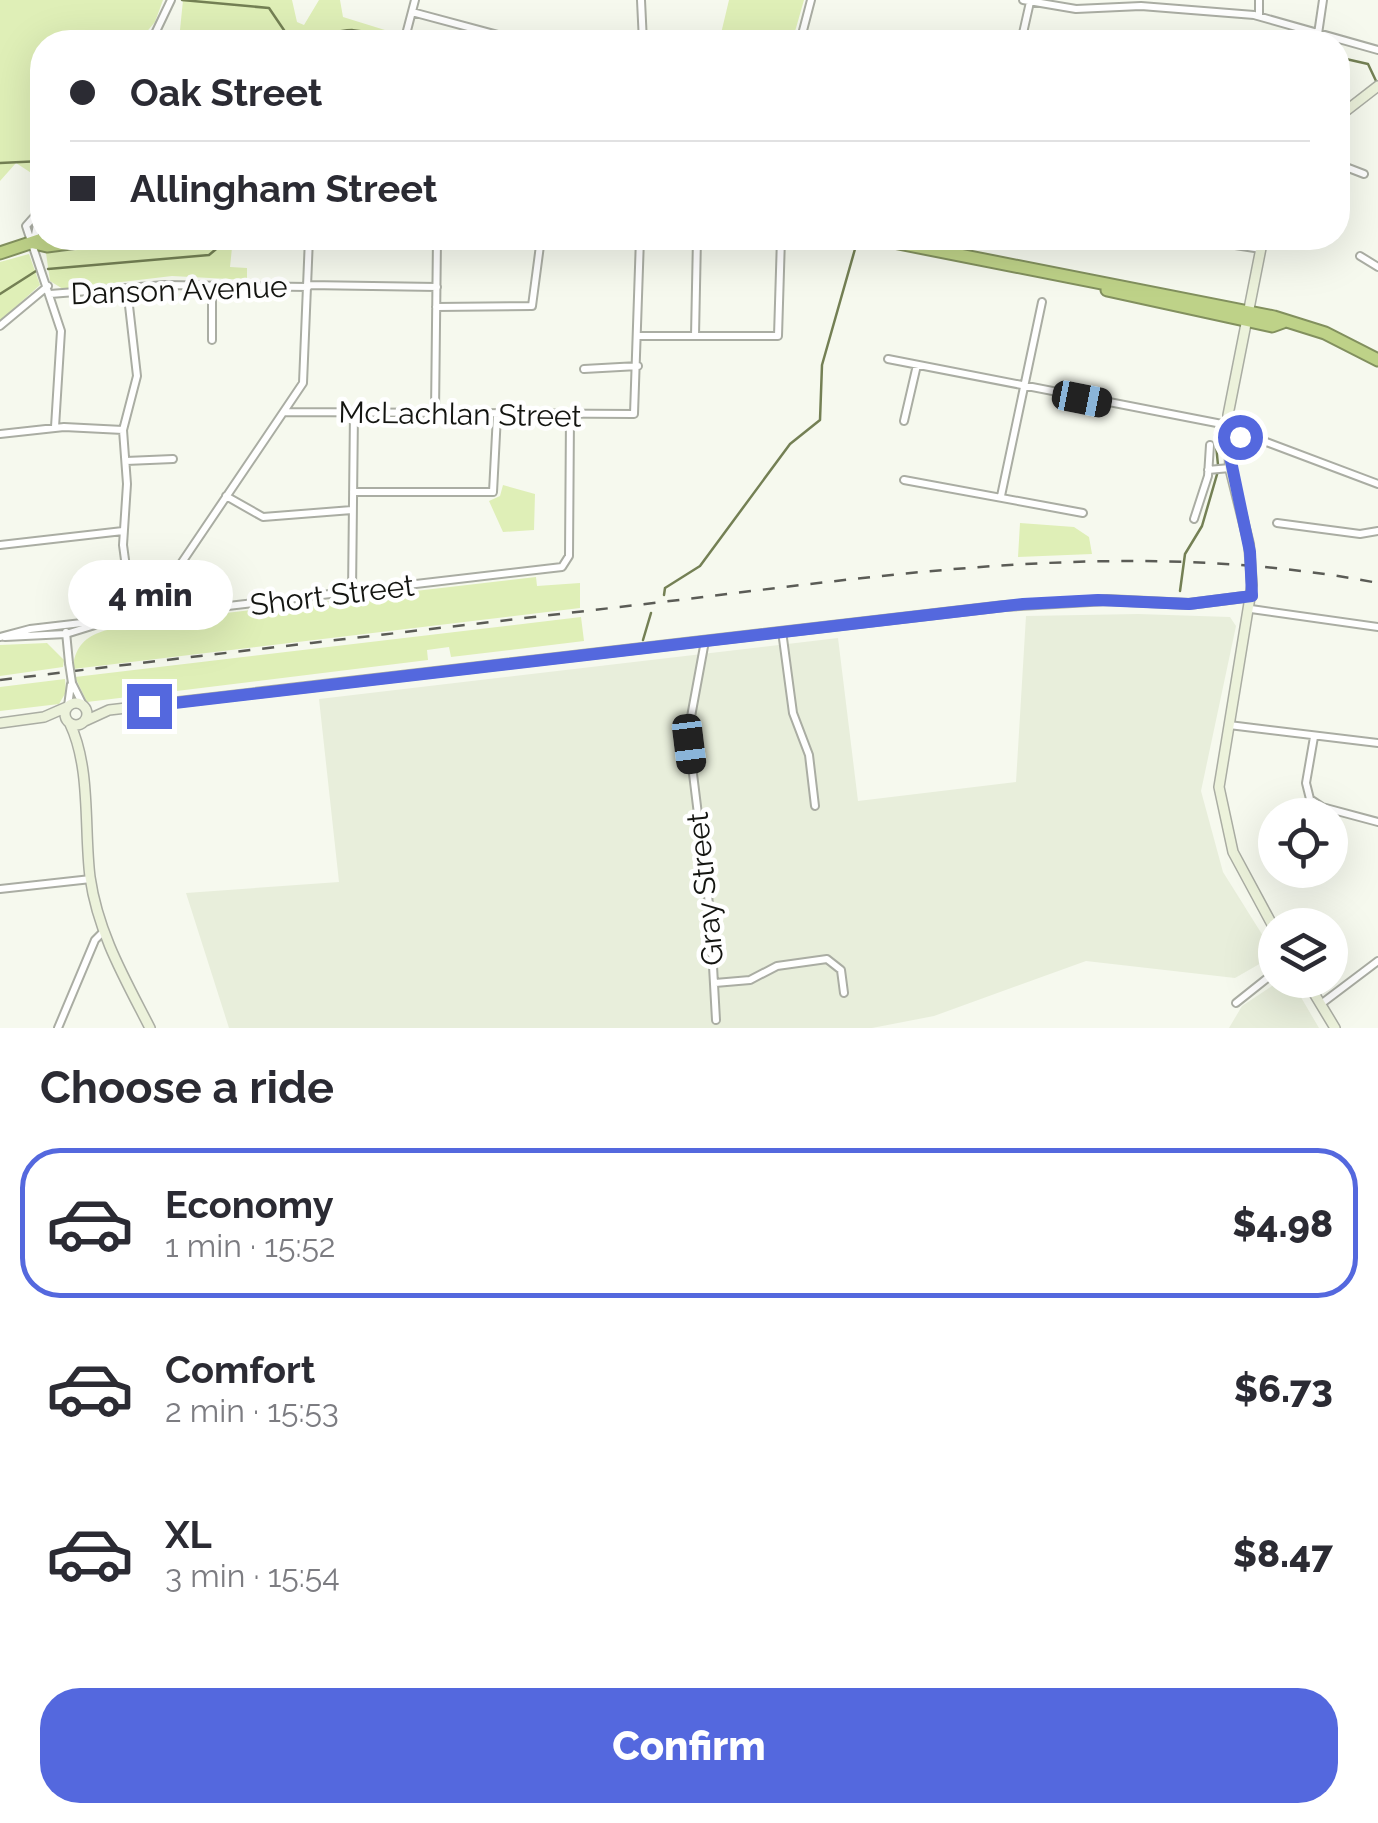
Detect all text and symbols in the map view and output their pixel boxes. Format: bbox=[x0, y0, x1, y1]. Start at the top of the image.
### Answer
text: Oak Street bbox=[130, 70, 322, 115]
text: Allingham Street bbox=[130, 166, 437, 211]
street label: Danson Avenue bbox=[70, 269, 288, 311]
car bbox=[1050, 379, 1114, 419]
street label: McLachlan Street bbox=[338, 394, 582, 434]
route start bbox=[1218, 415, 1263, 460]
callout: 4 min bbox=[66, 561, 232, 631]
street label: Short Street bbox=[248, 568, 416, 622]
text: 4 min bbox=[108, 576, 193, 613]
route end bbox=[127, 684, 172, 729]
car bbox=[670, 712, 708, 776]
map controls bbox=[1258, 798, 1348, 998]
button: locate bbox=[1258, 798, 1348, 888]
street label: Gray Street bbox=[680, 811, 730, 967]
button: layers bbox=[1258, 908, 1348, 998]
text: Choose a ride bbox=[40, 1061, 334, 1114]
icon: car bbox=[45, 1178, 135, 1268]
text: Economy bbox=[165, 1182, 334, 1227]
text: $4.98 bbox=[1232, 1201, 1333, 1246]
text: 1 min · 15:52 bbox=[165, 1227, 336, 1264]
icon: car bbox=[45, 1343, 135, 1433]
text: Comfort bbox=[165, 1347, 315, 1392]
text: $6.73 bbox=[1234, 1366, 1333, 1411]
text: 2 min · 15:53 bbox=[165, 1392, 339, 1429]
icon: car bbox=[45, 1508, 135, 1598]
text: XL bbox=[165, 1512, 212, 1557]
text: $8.47 bbox=[1233, 1531, 1333, 1576]
text: 3 min · 15:54 bbox=[165, 1557, 340, 1594]
button: Confirm bbox=[40, 1688, 1338, 1803]

